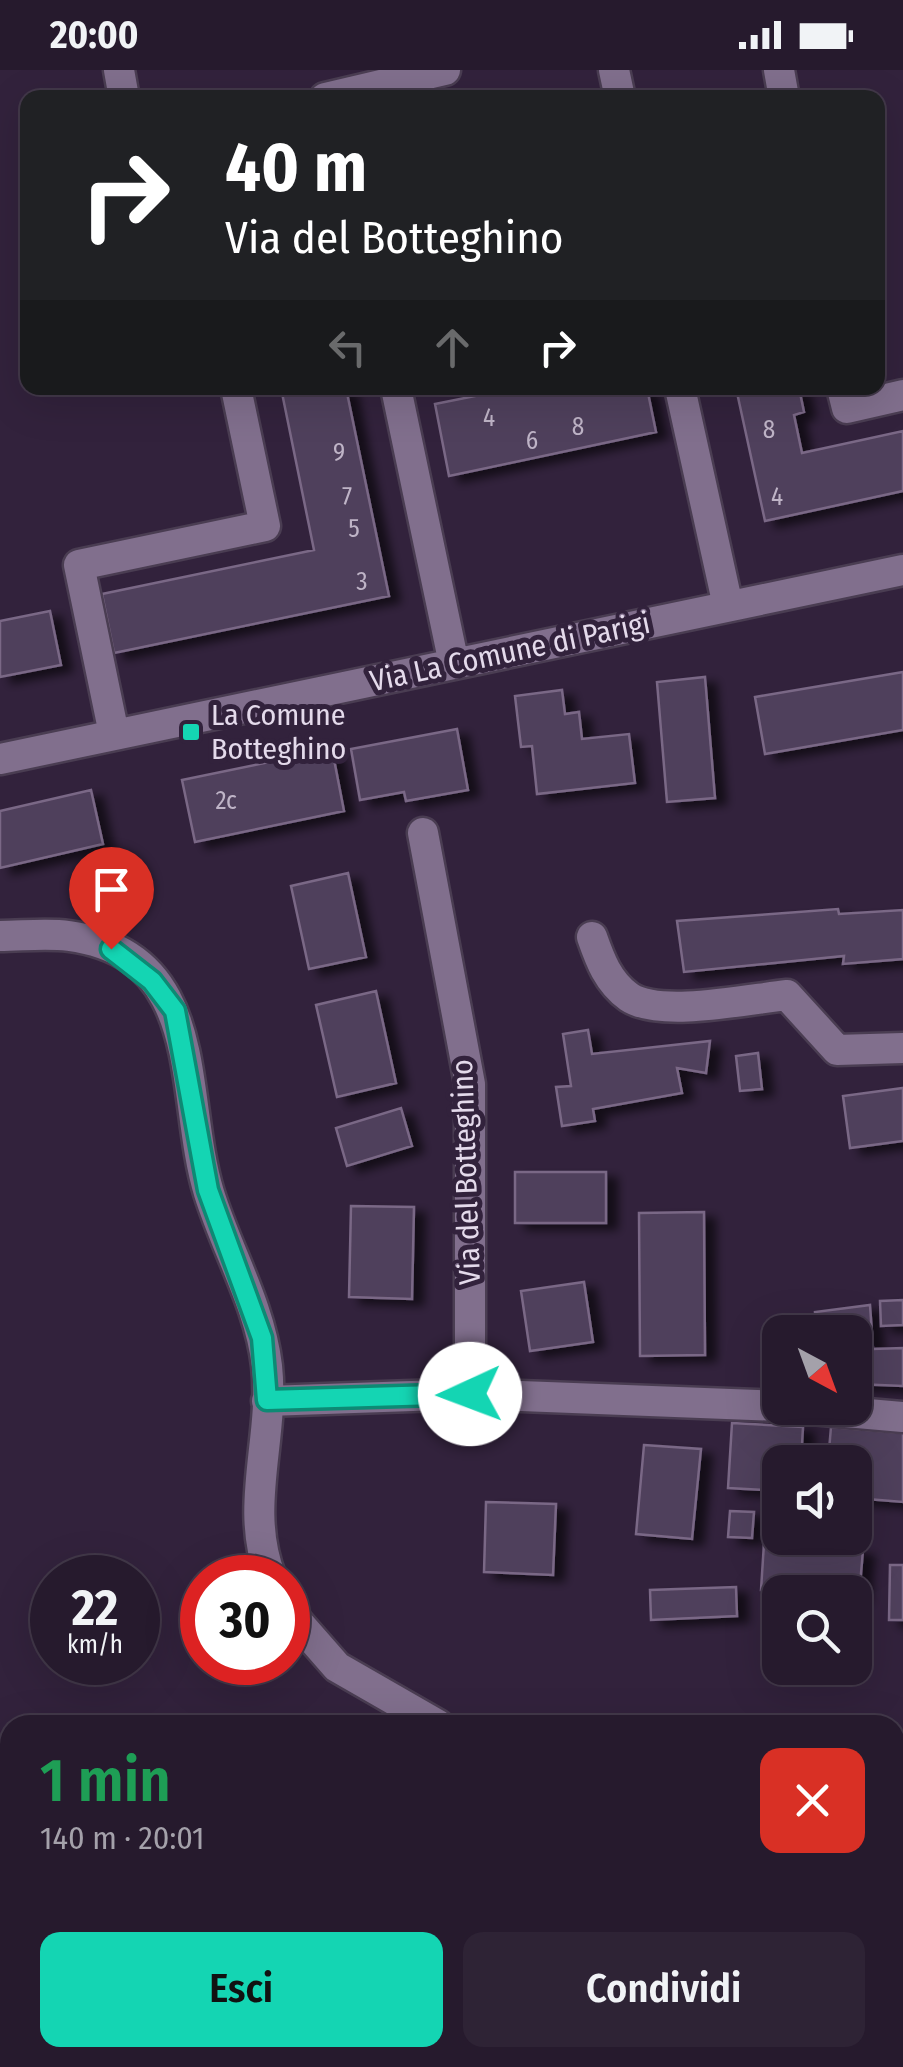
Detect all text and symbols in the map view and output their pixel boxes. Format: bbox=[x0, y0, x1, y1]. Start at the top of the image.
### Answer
text: 20:00 bbox=[50, 12, 139, 58]
text: 40 m bbox=[225, 126, 367, 210]
icon: right bbox=[60, 130, 190, 260]
text: Via del Botteghino bbox=[225, 211, 564, 265]
icon: left bbox=[320, 320, 375, 375]
icon: ahead bbox=[425, 320, 480, 375]
icon: right bbox=[530, 320, 585, 375]
house number: 4 bbox=[483, 403, 495, 433]
house number: 8 bbox=[572, 412, 584, 442]
house number: 8 bbox=[763, 415, 775, 445]
house number: 6 bbox=[526, 426, 538, 456]
house number: 9 bbox=[333, 438, 345, 468]
house number: 7 bbox=[342, 482, 352, 512]
house number: 4 bbox=[771, 482, 783, 512]
house number: 5 bbox=[348, 514, 360, 544]
house number: 3 bbox=[356, 567, 368, 597]
street label: Via La Comune di Parigi bbox=[367, 605, 653, 699]
place label: La Comune Botteghino bbox=[211, 697, 346, 767]
marker: La Comune Botteghino bbox=[180, 721, 202, 743]
house number: 2c bbox=[215, 786, 237, 816]
pin bbox=[69, 847, 154, 950]
icon: arrive bbox=[84, 862, 139, 917]
street label: Via del Botteghino bbox=[444, 1059, 488, 1285]
north arrow bbox=[762, 1315, 872, 1425]
map controls bbox=[762, 1315, 872, 1685]
position arrow bbox=[418, 1342, 522, 1446]
button: sound bbox=[762, 1445, 872, 1555]
speed limit sign: 30 bbox=[180, 1555, 310, 1685]
button: search bbox=[762, 1575, 872, 1685]
text: 22 bbox=[72, 1578, 118, 1638]
text: km/h bbox=[67, 1630, 123, 1660]
text: 1 min bbox=[40, 1745, 171, 1817]
button: close bbox=[760, 1748, 865, 1853]
text: 140 m · 20:01 bbox=[40, 1819, 205, 1857]
button: Esci bbox=[40, 1932, 443, 2047]
button: Condividi bbox=[463, 1932, 865, 2047]

